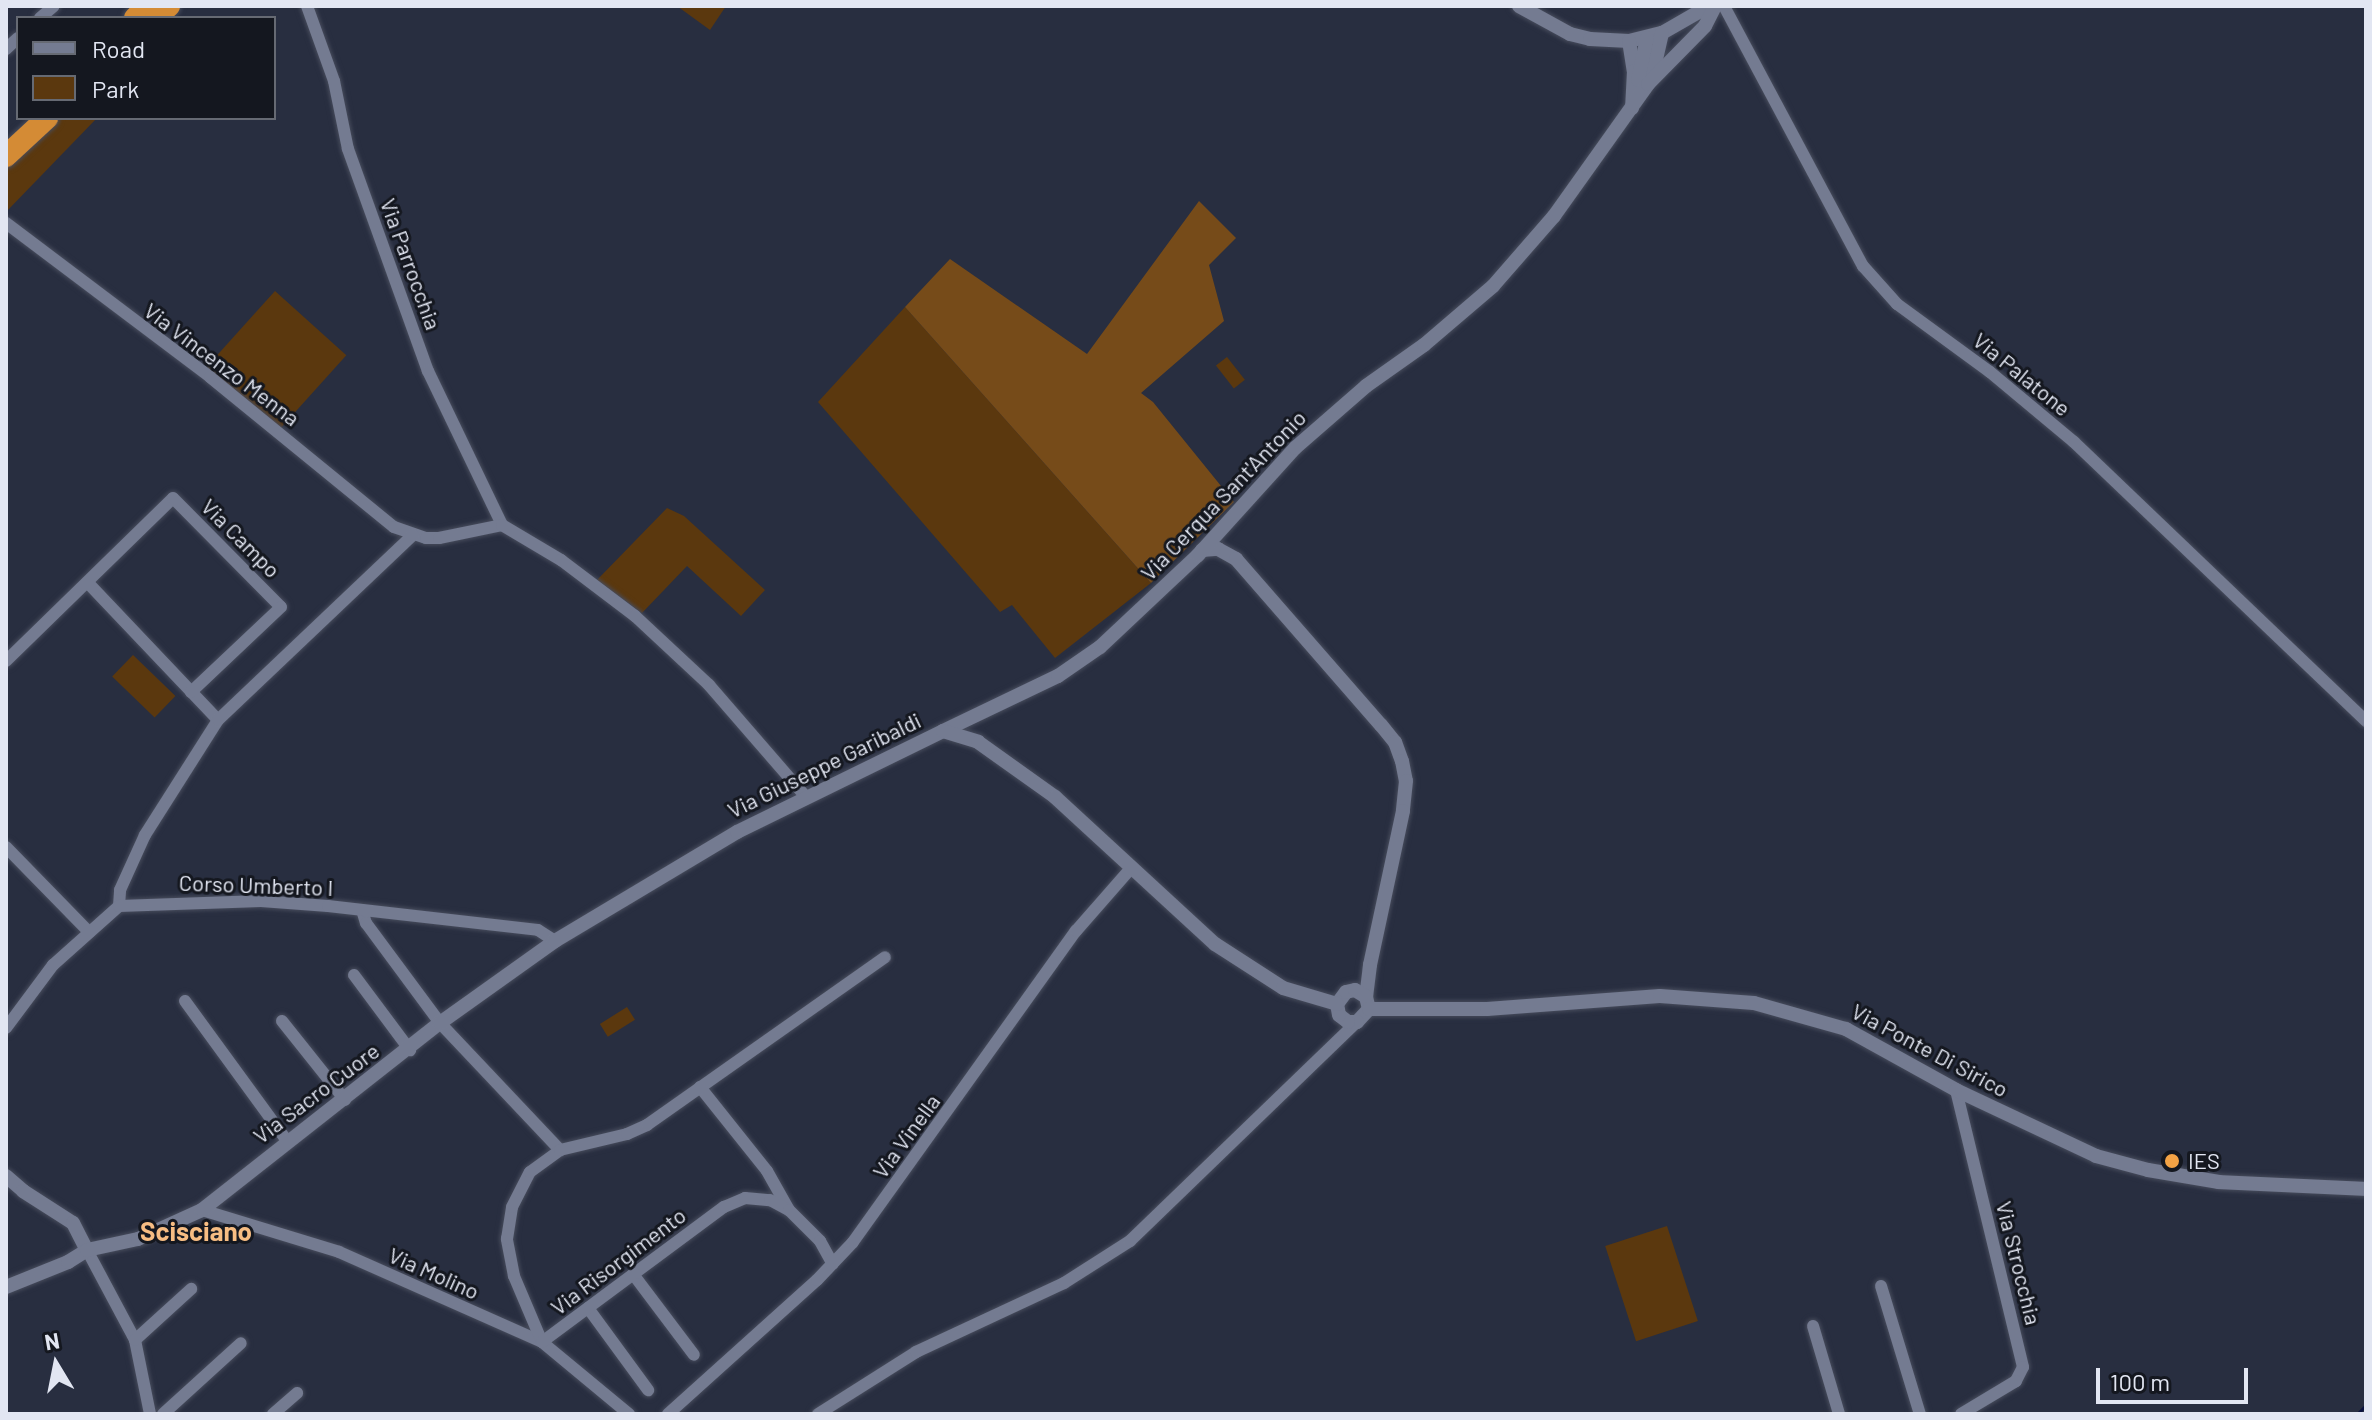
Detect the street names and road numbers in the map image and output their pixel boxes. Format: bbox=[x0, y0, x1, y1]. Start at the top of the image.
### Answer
street label: Via Parrocchia bbox=[375, 195, 447, 333]
street label: Via Vincenzo Menna bbox=[139, 297, 305, 431]
street label: Via Palatone bbox=[1968, 327, 2076, 421]
street label: Via Cerqua Sant'Antonio bbox=[1135, 404, 1311, 586]
street label: Via Campo bbox=[196, 493, 286, 583]
street label: Via Giuseppe Garibaldi bbox=[723, 707, 925, 823]
street label: Corso Umberto I bbox=[178, 869, 334, 901]
street label: Via Ponte Di Sirico bbox=[1847, 998, 2013, 1102]
street label: Via Sacro Cuore bbox=[248, 1037, 384, 1149]
street label: Via Vinella bbox=[867, 1089, 945, 1183]
street label: Via Strocchia bbox=[1991, 1198, 2047, 1328]
street label: Via Risorgimento bbox=[545, 1202, 691, 1320]
street label: Via Molino bbox=[385, 1241, 483, 1305]

